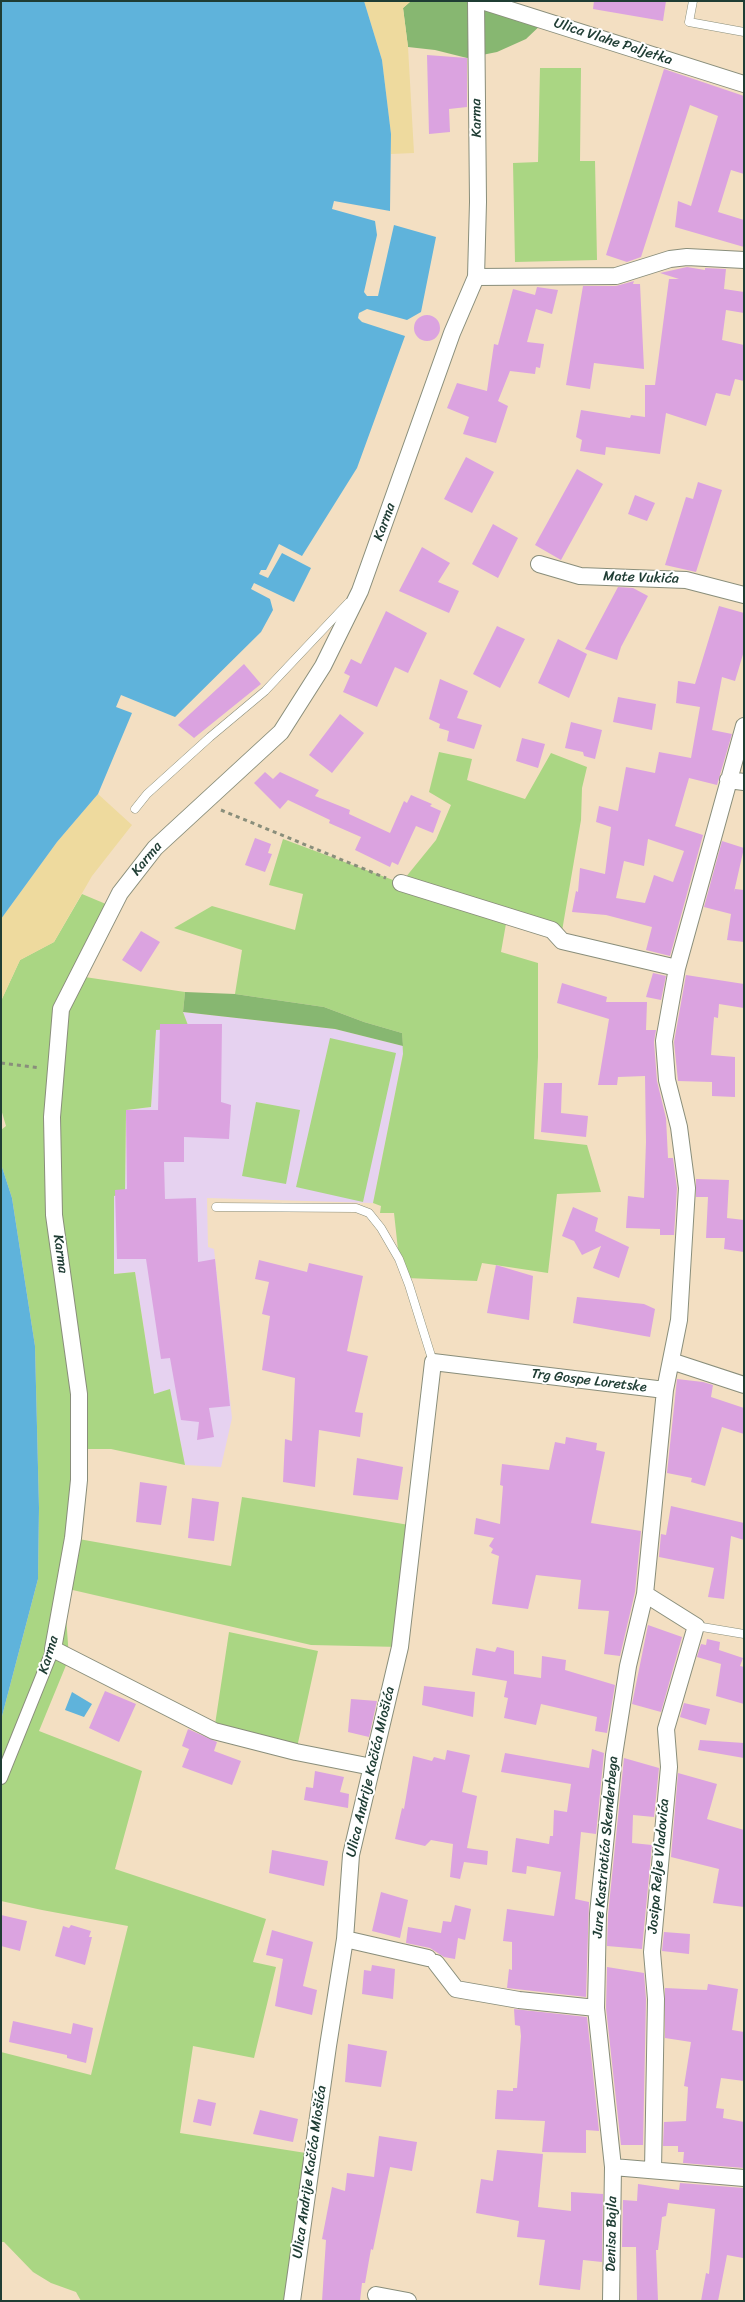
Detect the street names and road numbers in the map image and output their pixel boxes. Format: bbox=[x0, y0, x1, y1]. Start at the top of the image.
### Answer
street label: Ulica Vlahe Paljetka bbox=[552, 15, 674, 69]
street label: Karma bbox=[468, 98, 486, 138]
street label: Karma bbox=[370, 501, 400, 543]
street label: Mate Vukića bbox=[603, 568, 679, 588]
street label: Karma bbox=[128, 839, 166, 879]
street label: Karma bbox=[49, 1233, 71, 1275]
street label: Trg Gospe Loretske bbox=[530, 1366, 648, 1396]
street label: Karma bbox=[35, 1634, 63, 1676]
street label: Ulica Andrije Kačića Miošića bbox=[343, 1685, 399, 1859]
street label: Jure Kastriotića Skenderbega bbox=[590, 1755, 622, 1939]
street label: Josipa Relje Vladovića bbox=[645, 1798, 673, 1934]
street label: Ulica Andrije Kačića Miošića bbox=[290, 2084, 330, 2260]
street label: Denisa Bajla bbox=[603, 2196, 621, 2272]

